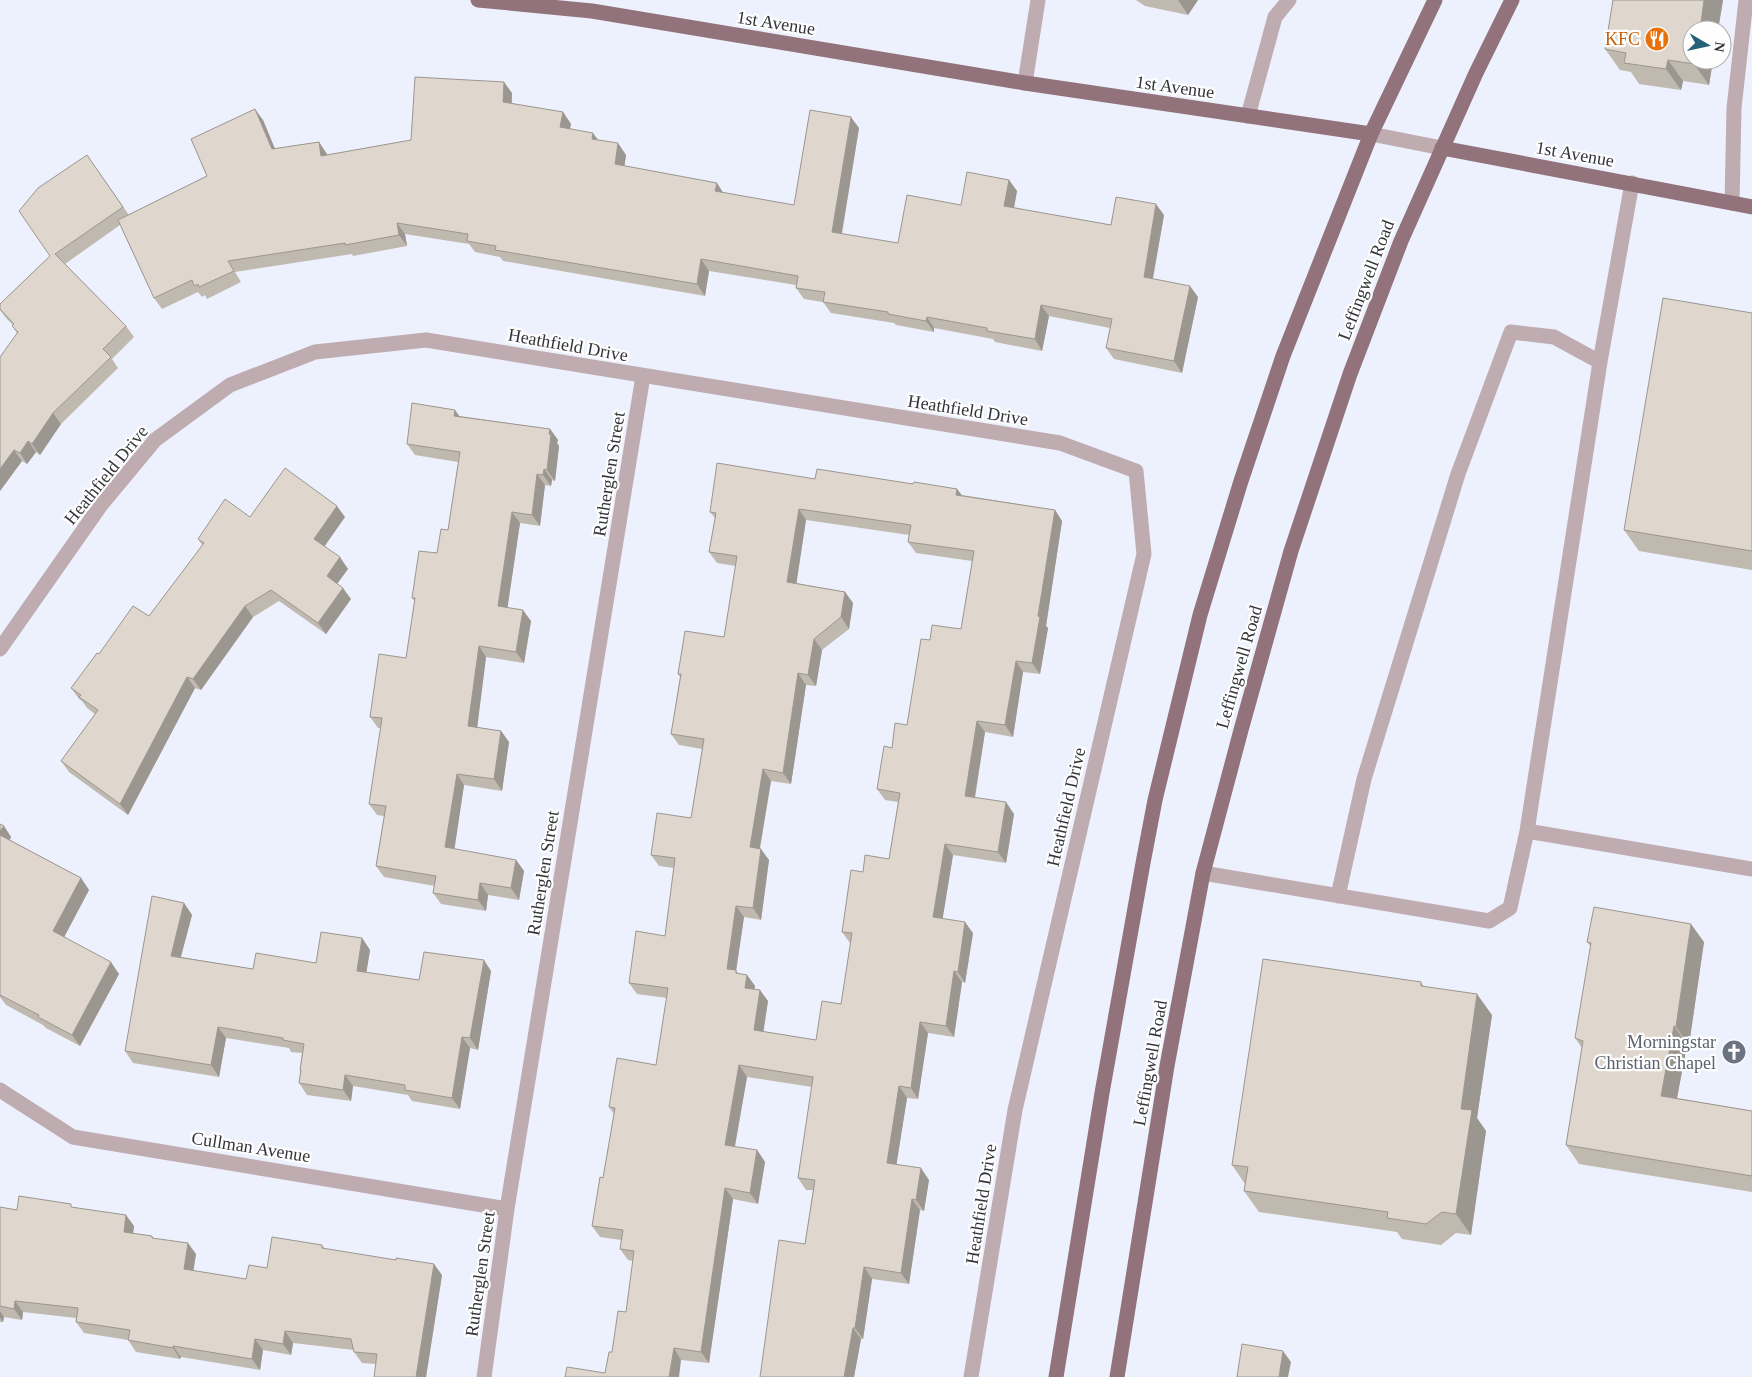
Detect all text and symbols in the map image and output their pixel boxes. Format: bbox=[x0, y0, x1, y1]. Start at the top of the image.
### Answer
street label: 1st Avenue bbox=[735, 7, 817, 39]
north arrow bbox=[1682, 20, 1732, 70]
restaurant icon: KFC bbox=[1644, 26, 1670, 52]
place label: KFC bbox=[1605, 29, 1640, 49]
text: N bbox=[1711, 41, 1728, 53]
street label: 1st Avenue bbox=[1134, 72, 1216, 102]
street label: 1st Avenue bbox=[1534, 137, 1616, 171]
street label: Leffingwell Road bbox=[1334, 217, 1398, 343]
street label: Heathfield Drive bbox=[506, 325, 630, 365]
street label: Heathfield Drive bbox=[906, 391, 1030, 429]
street label: Rutherglen Street bbox=[589, 410, 629, 538]
street label: Heathfield Drive bbox=[60, 422, 152, 528]
street label: Leffingwell Road bbox=[1212, 603, 1266, 731]
street label: Heathfield Drive bbox=[1043, 746, 1089, 868]
street label: Rutherglen Street bbox=[523, 809, 563, 937]
street label: Leffingwell Road bbox=[1129, 999, 1171, 1127]
place label: Morningstar Christian Chapel bbox=[1595, 1032, 1716, 1073]
church icon: Morningstar Christian Chapel bbox=[1721, 1039, 1747, 1065]
street label: Cullman Avenue bbox=[190, 1128, 312, 1166]
street label: Heathfield Drive bbox=[962, 1142, 1000, 1266]
street label: Rutherglen Street bbox=[461, 1210, 499, 1338]

